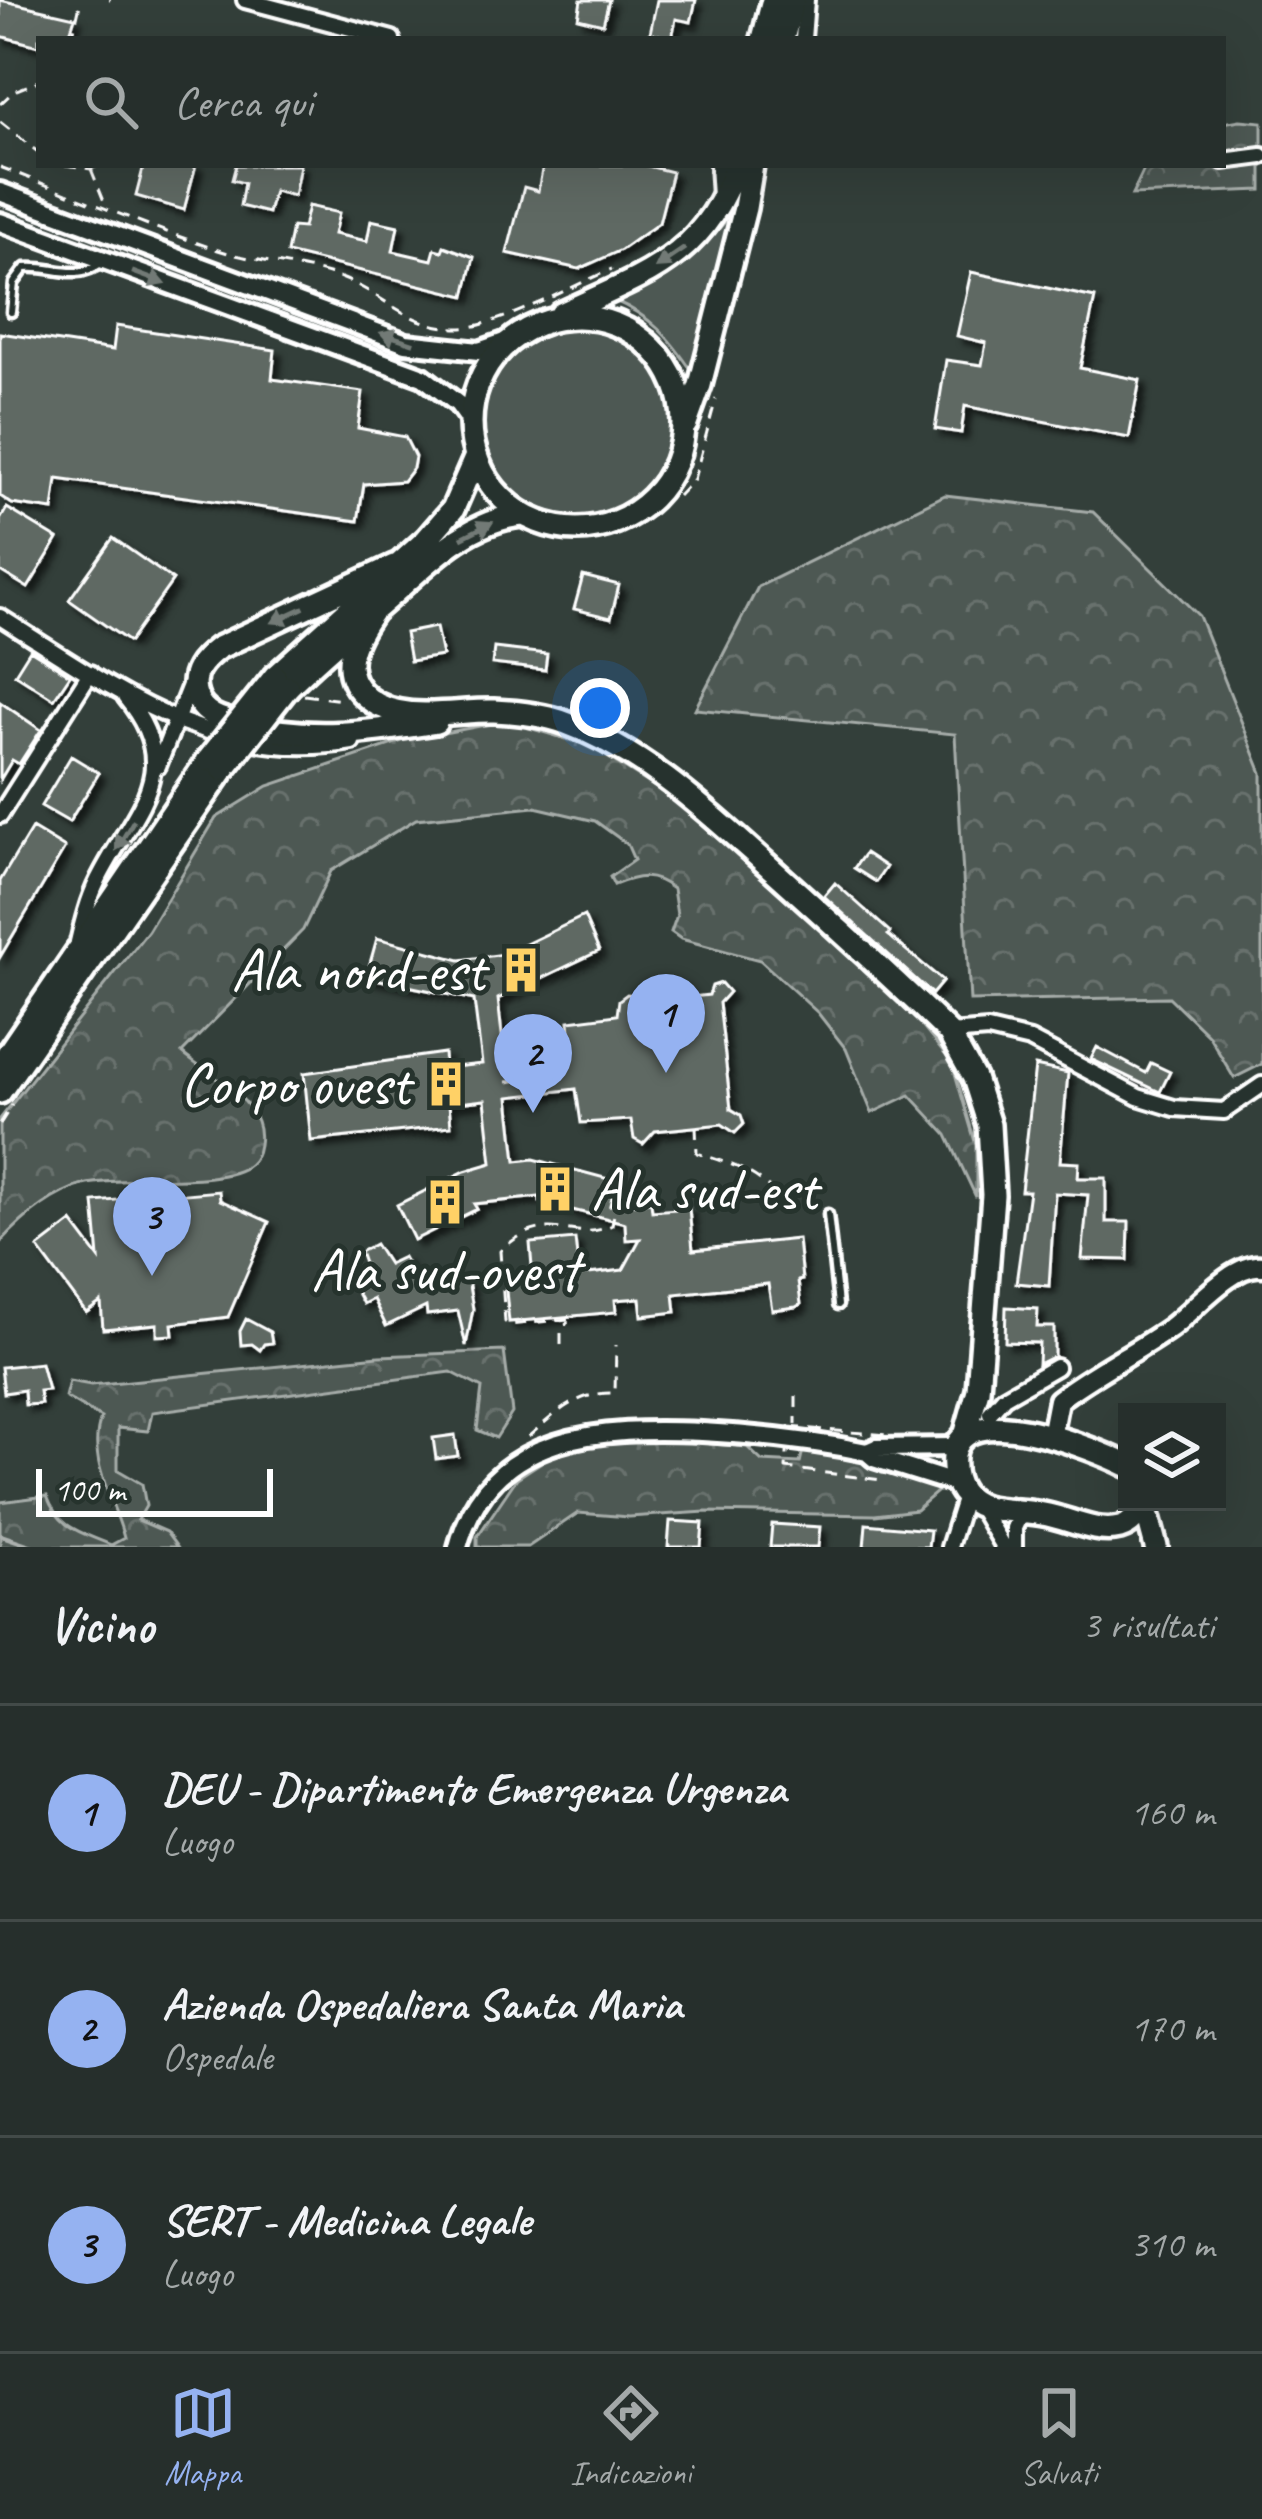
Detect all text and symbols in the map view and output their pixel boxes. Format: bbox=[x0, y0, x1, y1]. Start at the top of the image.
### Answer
search box bbox=[36, 36, 1226, 168]
icon: search bbox=[78, 69, 144, 135]
text: Cerca qui bbox=[174, 74, 313, 131]
one-way arrow bbox=[654, 245, 686, 268]
one-way arrow bbox=[131, 270, 167, 288]
one-way arrow bbox=[378, 328, 415, 347]
one-way arrow bbox=[460, 521, 494, 541]
one-way arrow bbox=[270, 606, 305, 626]
your location bbox=[570, 678, 630, 738]
one-way arrow bbox=[115, 818, 136, 852]
place label: Ala nord-est bbox=[231, 932, 490, 1008]
building icon: Ala nord-est bbox=[496, 945, 546, 995]
pin: 1 bbox=[627, 974, 705, 1073]
pin: 2 bbox=[494, 1014, 572, 1113]
place label: Corpo ovest bbox=[180, 1046, 415, 1122]
building icon: Corpo ovest bbox=[421, 1059, 471, 1109]
place label: Ala sud-est bbox=[591, 1151, 823, 1227]
building icon: Ala sud-est bbox=[530, 1164, 580, 1214]
pin: 3 bbox=[113, 1177, 191, 1276]
building icon: Ala sud-ovest bbox=[420, 1177, 470, 1227]
place label: Ala sud-ovest bbox=[311, 1232, 587, 1308]
map controls bbox=[1118, 1403, 1226, 1511]
button: layers bbox=[1118, 1403, 1226, 1511]
scale bar bbox=[36, 1463, 273, 1516]
text: 100 m bbox=[54, 1469, 125, 1511]
text: Vicino bbox=[48, 1593, 153, 1657]
text: 3 risultati bbox=[1082, 1601, 1214, 1650]
text: DEU - Dipartimento Emergenza Urgenza bbox=[162, 1760, 786, 1817]
text: 1 bbox=[78, 1788, 96, 1837]
text: 160 m bbox=[1130, 1788, 1214, 1837]
text: Luogo bbox=[162, 1817, 233, 1866]
text: Azienda Ospedaliera Santa Maria bbox=[162, 1976, 682, 2033]
text: 2 bbox=[78, 2004, 96, 2053]
text: 170 m bbox=[1130, 2004, 1214, 2053]
text: Ospedale bbox=[162, 2033, 273, 2082]
text: SERT - Medicina Legale bbox=[162, 2192, 531, 2249]
text: 3 bbox=[78, 2220, 96, 2269]
text: 310 m bbox=[1130, 2220, 1214, 2269]
text: Luogo bbox=[162, 2249, 233, 2298]
tab: Mappa bbox=[165, 2380, 241, 2494]
tab: Indicazioni bbox=[570, 2380, 692, 2494]
tab: Salvati bbox=[1021, 2380, 1097, 2494]

